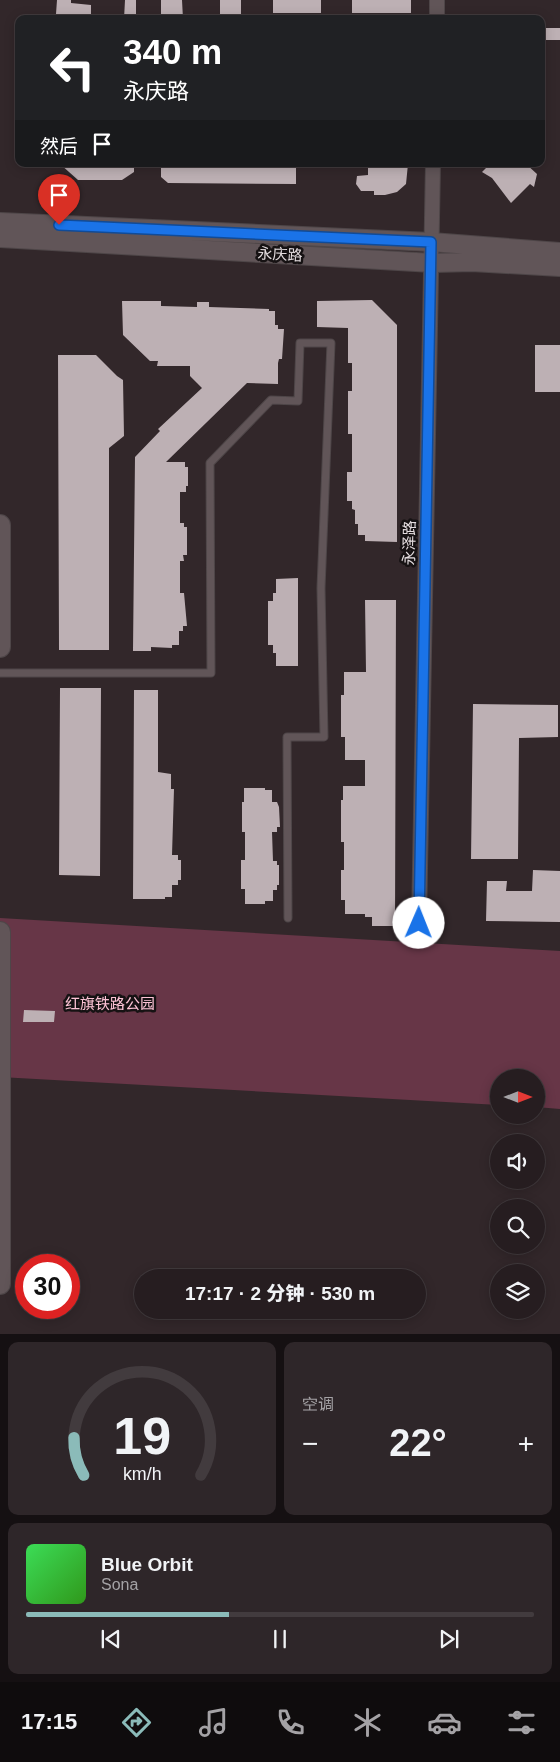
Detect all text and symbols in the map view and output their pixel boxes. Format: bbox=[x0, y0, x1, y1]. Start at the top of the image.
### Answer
text: 340 m bbox=[123, 32, 222, 71]
icon: left bbox=[40, 35, 105, 100]
text: 永庆路 bbox=[123, 79, 189, 104]
icon: arrive bbox=[88, 130, 116, 158]
text: 然后 bbox=[40, 136, 78, 157]
pin bbox=[38, 174, 80, 225]
icon: arrive bbox=[45, 181, 73, 209]
street label: 永庆路 bbox=[257, 244, 303, 264]
street label: 永泽路 bbox=[400, 520, 418, 566]
position arrow bbox=[392, 896, 444, 948]
park label: 红旗铁路公园 bbox=[65, 995, 155, 1012]
north arrow bbox=[490, 1069, 545, 1124]
map controls bbox=[490, 1069, 545, 1319]
button: sound bbox=[490, 1134, 545, 1189]
button: search bbox=[490, 1199, 545, 1254]
speed limit sign: 30 bbox=[15, 1254, 80, 1319]
button: layers bbox=[490, 1264, 545, 1319]
text: 17:17 · 2 分钟 · 530 m bbox=[185, 1283, 375, 1304]
text: 空调 bbox=[302, 1396, 334, 1413]
text: 19 bbox=[113, 1407, 171, 1465]
text: 22° bbox=[389, 1422, 447, 1464]
text: − bbox=[302, 1428, 318, 1459]
text: + bbox=[518, 1428, 534, 1459]
text: km/h bbox=[123, 1464, 161, 1484]
text: Blue Orbit bbox=[101, 1554, 193, 1575]
text: Sona bbox=[101, 1576, 138, 1593]
icon: previous bbox=[97, 1625, 125, 1653]
icon: pause bbox=[266, 1625, 294, 1653]
icon: next bbox=[435, 1625, 463, 1653]
icon: directions bbox=[119, 1705, 154, 1740]
icon: music bbox=[196, 1705, 231, 1740]
icon: phone bbox=[273, 1705, 308, 1740]
icon: climate bbox=[350, 1705, 385, 1740]
icon: car bbox=[427, 1705, 462, 1740]
icon: filters bbox=[504, 1705, 539, 1740]
text: 17:15 bbox=[21, 1709, 77, 1734]

